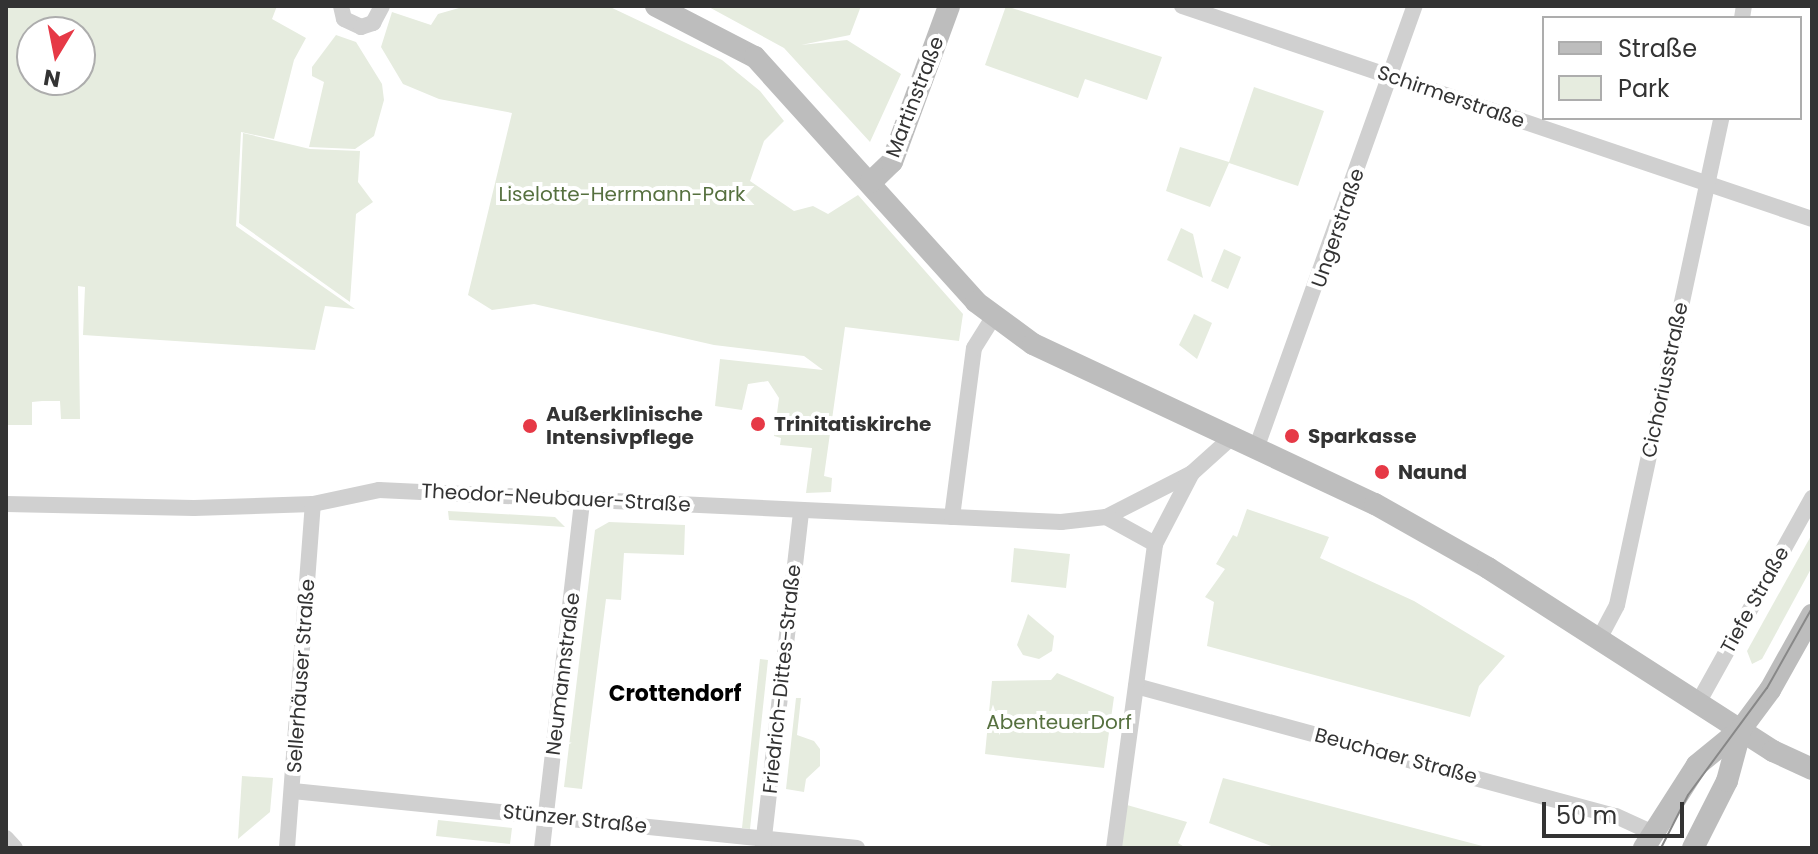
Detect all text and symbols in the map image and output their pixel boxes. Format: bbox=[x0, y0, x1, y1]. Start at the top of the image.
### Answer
north arrow bbox=[16, 16, 96, 96]
legend bbox=[1542, 16, 1802, 120]
text: Straße bbox=[1618, 32, 1697, 65]
street label: Martinstraße bbox=[881, 33, 949, 161]
text: N bbox=[41, 61, 63, 95]
street label: Schirmerstraße bbox=[1374, 61, 1528, 133]
text: Park bbox=[1618, 72, 1669, 105]
street label: Ungerstraße bbox=[1306, 165, 1370, 291]
park label: Liselotte-Herrmann-Park bbox=[499, 182, 745, 206]
street label: Cichoriusstraße bbox=[1637, 300, 1693, 460]
place label: Außerklinische Intensivpflege bbox=[546, 402, 703, 449]
place label: Trinitatiskirche bbox=[774, 412, 931, 436]
marker: Trinitatiskirche bbox=[749, 415, 767, 433]
marker: Außerklinische Intensivpflege bbox=[521, 417, 539, 435]
place label: Sparkasse bbox=[1308, 424, 1417, 448]
marker: Sparkasse bbox=[1283, 427, 1301, 445]
place label: Naund bbox=[1398, 460, 1467, 484]
marker: Naund bbox=[1373, 463, 1391, 481]
street label: Theodor-Neubauer-Straße bbox=[421, 479, 691, 517]
street label: Tiefe Straße bbox=[1716, 542, 1794, 658]
street label: Friedrich-Dittes-Straße bbox=[758, 563, 806, 795]
street label: Sellerhäuser Straße bbox=[282, 578, 320, 774]
street label: Neumannstraße bbox=[541, 591, 585, 757]
district label: Crottendorf bbox=[609, 681, 741, 707]
park label: AbenteuerDorf bbox=[986, 710, 1132, 734]
street label: Beuchaer Straße bbox=[1312, 723, 1480, 789]
scale bar bbox=[1546, 786, 1688, 836]
street label: Stünzer Straße bbox=[502, 799, 648, 839]
text: 50 m bbox=[1556, 799, 1617, 832]

